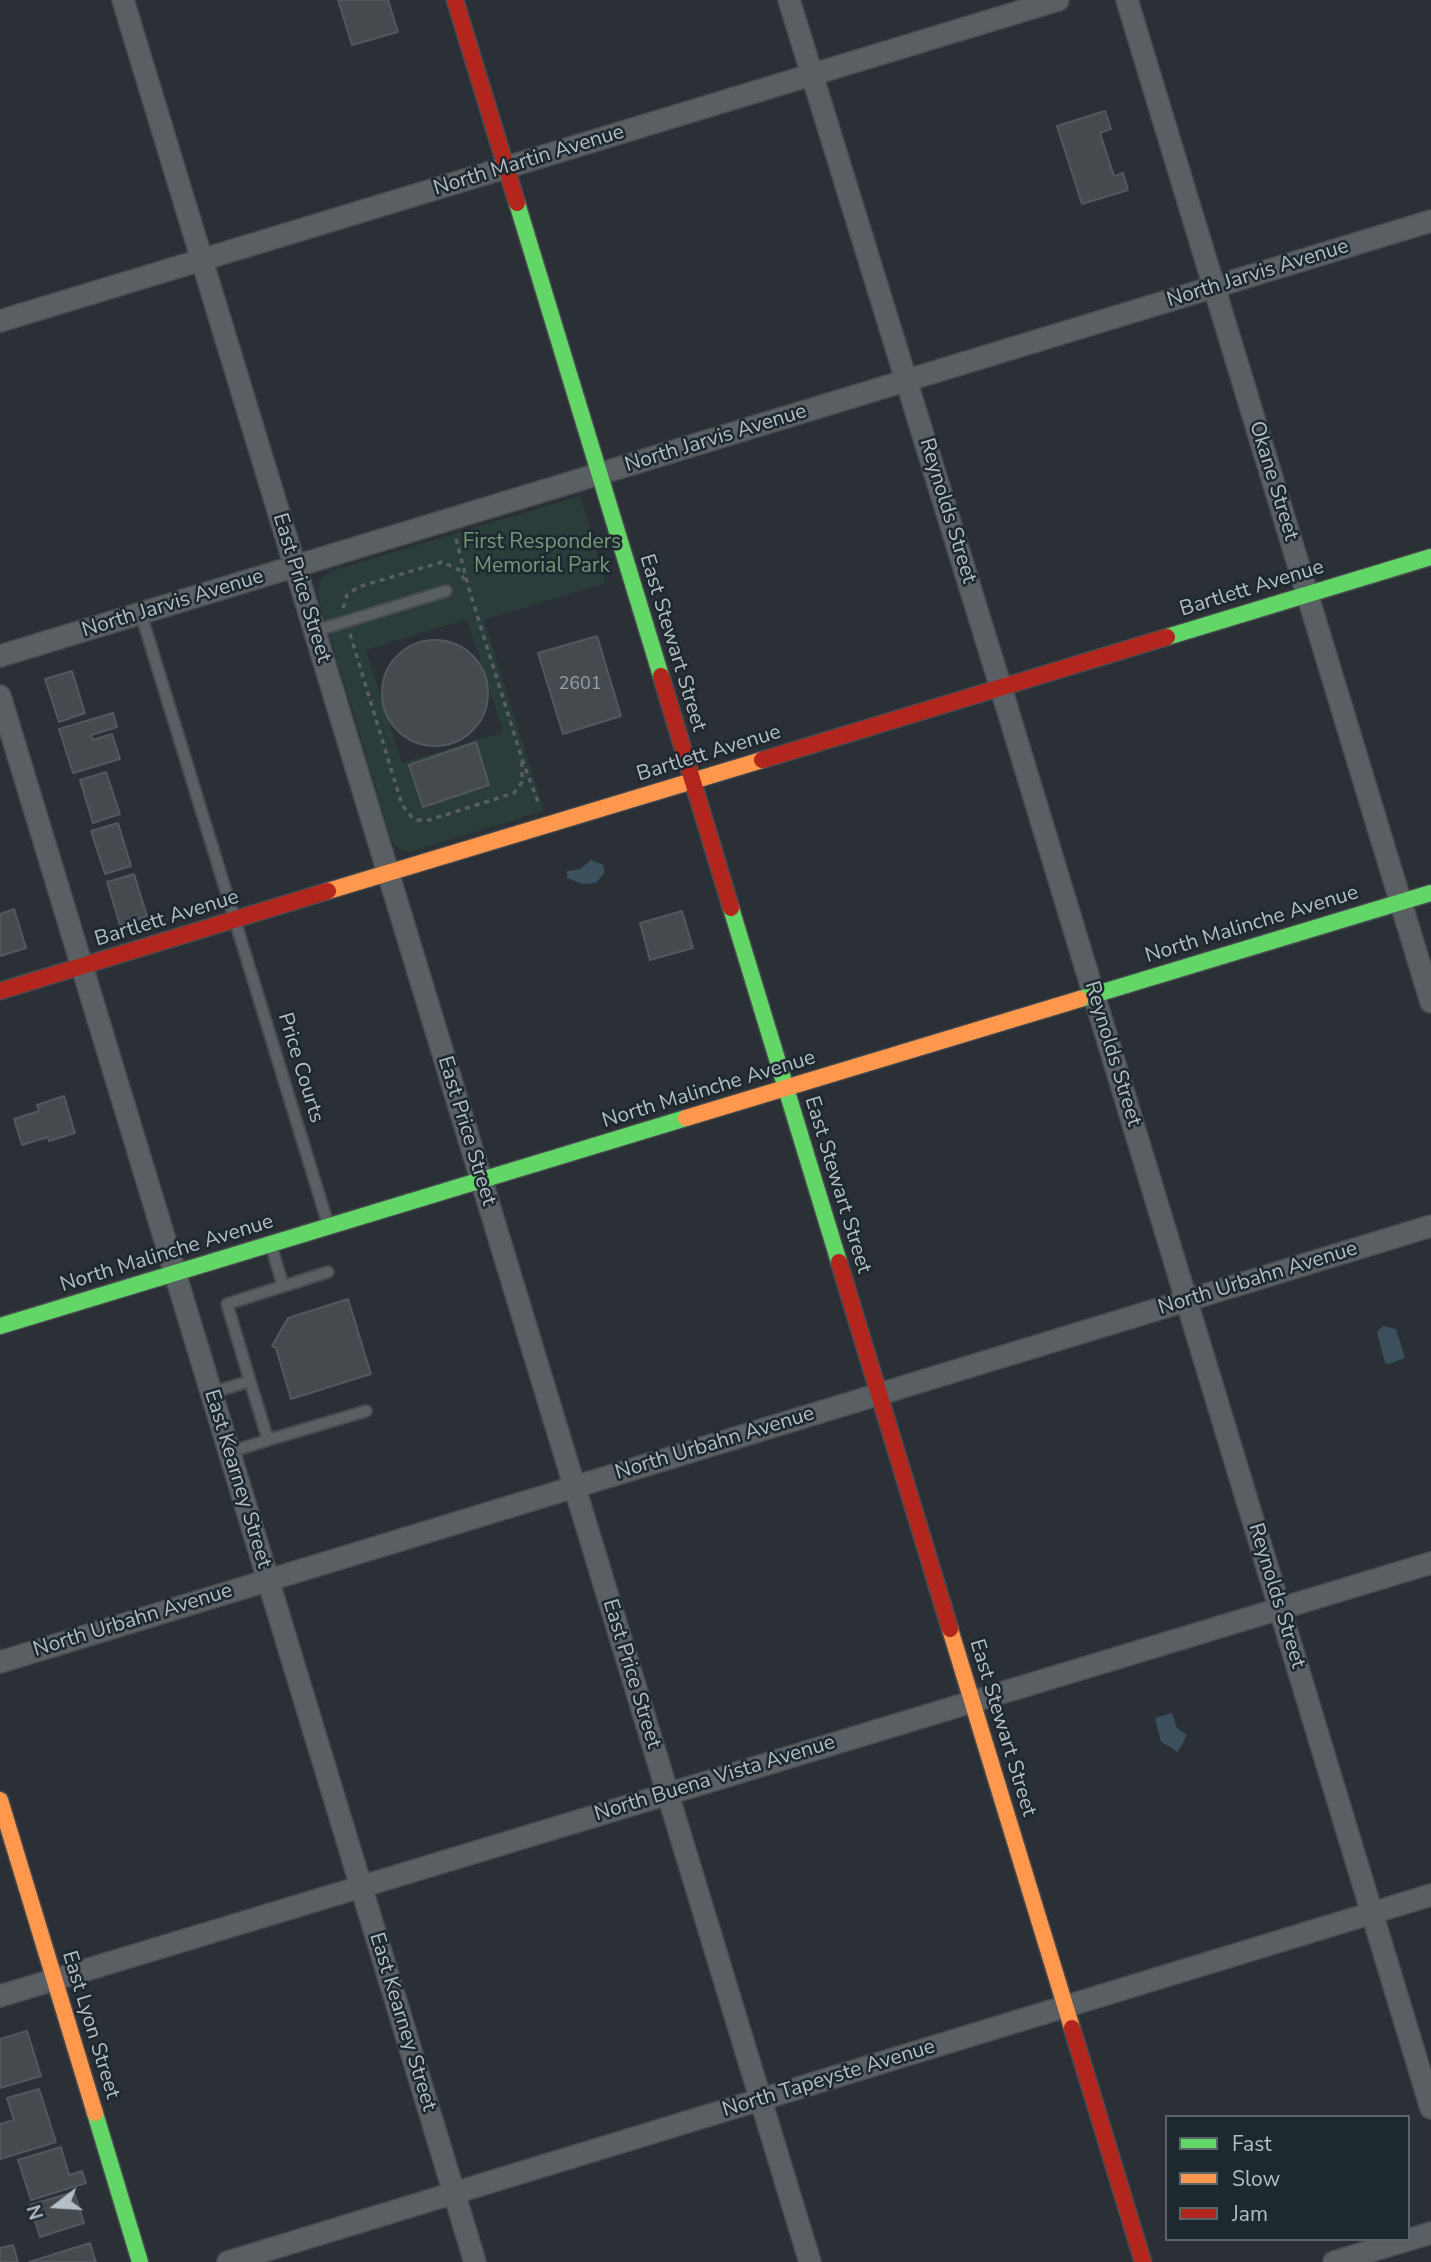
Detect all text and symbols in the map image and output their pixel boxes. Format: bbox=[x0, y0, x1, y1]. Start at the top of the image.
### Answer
street label: North Martin Avenue bbox=[431, 120, 627, 202]
street label: North Jarvis Avenue bbox=[1164, 234, 1352, 314]
street label: North Jarvis Avenue bbox=[622, 399, 810, 479]
street label: Okane Street bbox=[1243, 418, 1303, 544]
street label: Reynolds Street bbox=[913, 435, 981, 587]
street label: East Price Street bbox=[266, 510, 336, 666]
park label: First Responders Memorial Park bbox=[463, 530, 621, 580]
street label: East Stewart Street bbox=[633, 551, 711, 735]
street label: Bartlett Avenue bbox=[1177, 555, 1327, 623]
street label: North Jarvis Avenue bbox=[79, 564, 267, 644]
house number: 2601 bbox=[558, 674, 602, 696]
street label: Bartlett Avenue bbox=[634, 720, 784, 788]
street label: North Malinche Avenue bbox=[1142, 881, 1362, 969]
street label: Bartlett Avenue bbox=[92, 885, 242, 953]
street label: Reynolds Street bbox=[1078, 978, 1146, 1130]
street label: Price Courts bbox=[271, 1010, 329, 1126]
street label: North Malinche Avenue bbox=[599, 1046, 819, 1134]
street label: East Price Street bbox=[431, 1053, 501, 1209]
street label: East Stewart Street bbox=[798, 1093, 876, 1277]
street label: North Malinche Avenue bbox=[57, 1210, 277, 1298]
street label: North Urbahn Avenue bbox=[1155, 1237, 1361, 1321]
street label: East Kearney Street bbox=[198, 1387, 276, 1571]
street label: North Urbahn Avenue bbox=[612, 1402, 818, 1486]
street label: Reynolds Street bbox=[1242, 1520, 1310, 1672]
street label: North Urbahn Avenue bbox=[30, 1579, 236, 1663]
street label: East Price Street bbox=[596, 1596, 666, 1752]
street label: East Stewart Street bbox=[963, 1636, 1041, 1820]
street label: North Buena Vista Avenue bbox=[592, 1730, 838, 1828]
street label: East Kearney Street bbox=[363, 1930, 441, 2114]
street label: East Lyon Street bbox=[56, 1948, 124, 2102]
street label: North Tapeyste Avenue bbox=[720, 2035, 938, 2123]
legend bbox=[1165, 2115, 1410, 2241]
text: Fast bbox=[1232, 2130, 1272, 2158]
text: Slow bbox=[1232, 2165, 1280, 2193]
north arrow bbox=[21, 2171, 91, 2241]
text: Jam bbox=[1232, 2200, 1268, 2228]
text: N bbox=[21, 2202, 50, 2223]

